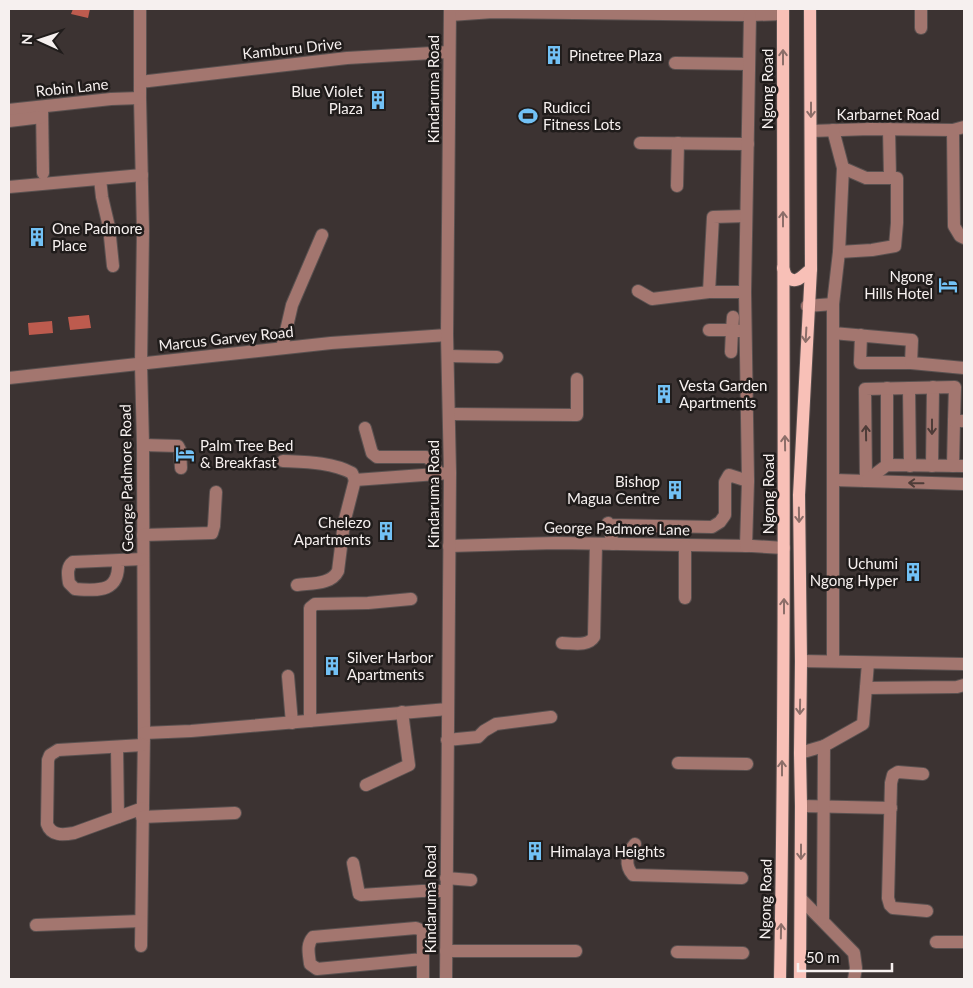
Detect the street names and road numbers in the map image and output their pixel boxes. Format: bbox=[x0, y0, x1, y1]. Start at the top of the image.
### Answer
street label: Kamburu Drive bbox=[241, 34, 343, 62]
street label: Kindaruma Road bbox=[424, 35, 442, 143]
street label: Ngong Road bbox=[758, 49, 776, 129]
street label: Robin Lane bbox=[35, 74, 109, 100]
street label: Karbarnet Road bbox=[837, 105, 939, 123]
street label: Marcus Garvey Road bbox=[158, 322, 294, 354]
street label: George Padmore Road bbox=[116, 404, 136, 552]
street label: Kindaruma Road bbox=[424, 440, 442, 548]
street label: Ngong Road bbox=[759, 454, 777, 534]
street label: George Padmore Lane bbox=[544, 518, 690, 538]
street label: Kindaruma Road bbox=[421, 845, 439, 953]
street label: Ngong Road bbox=[755, 859, 775, 939]

